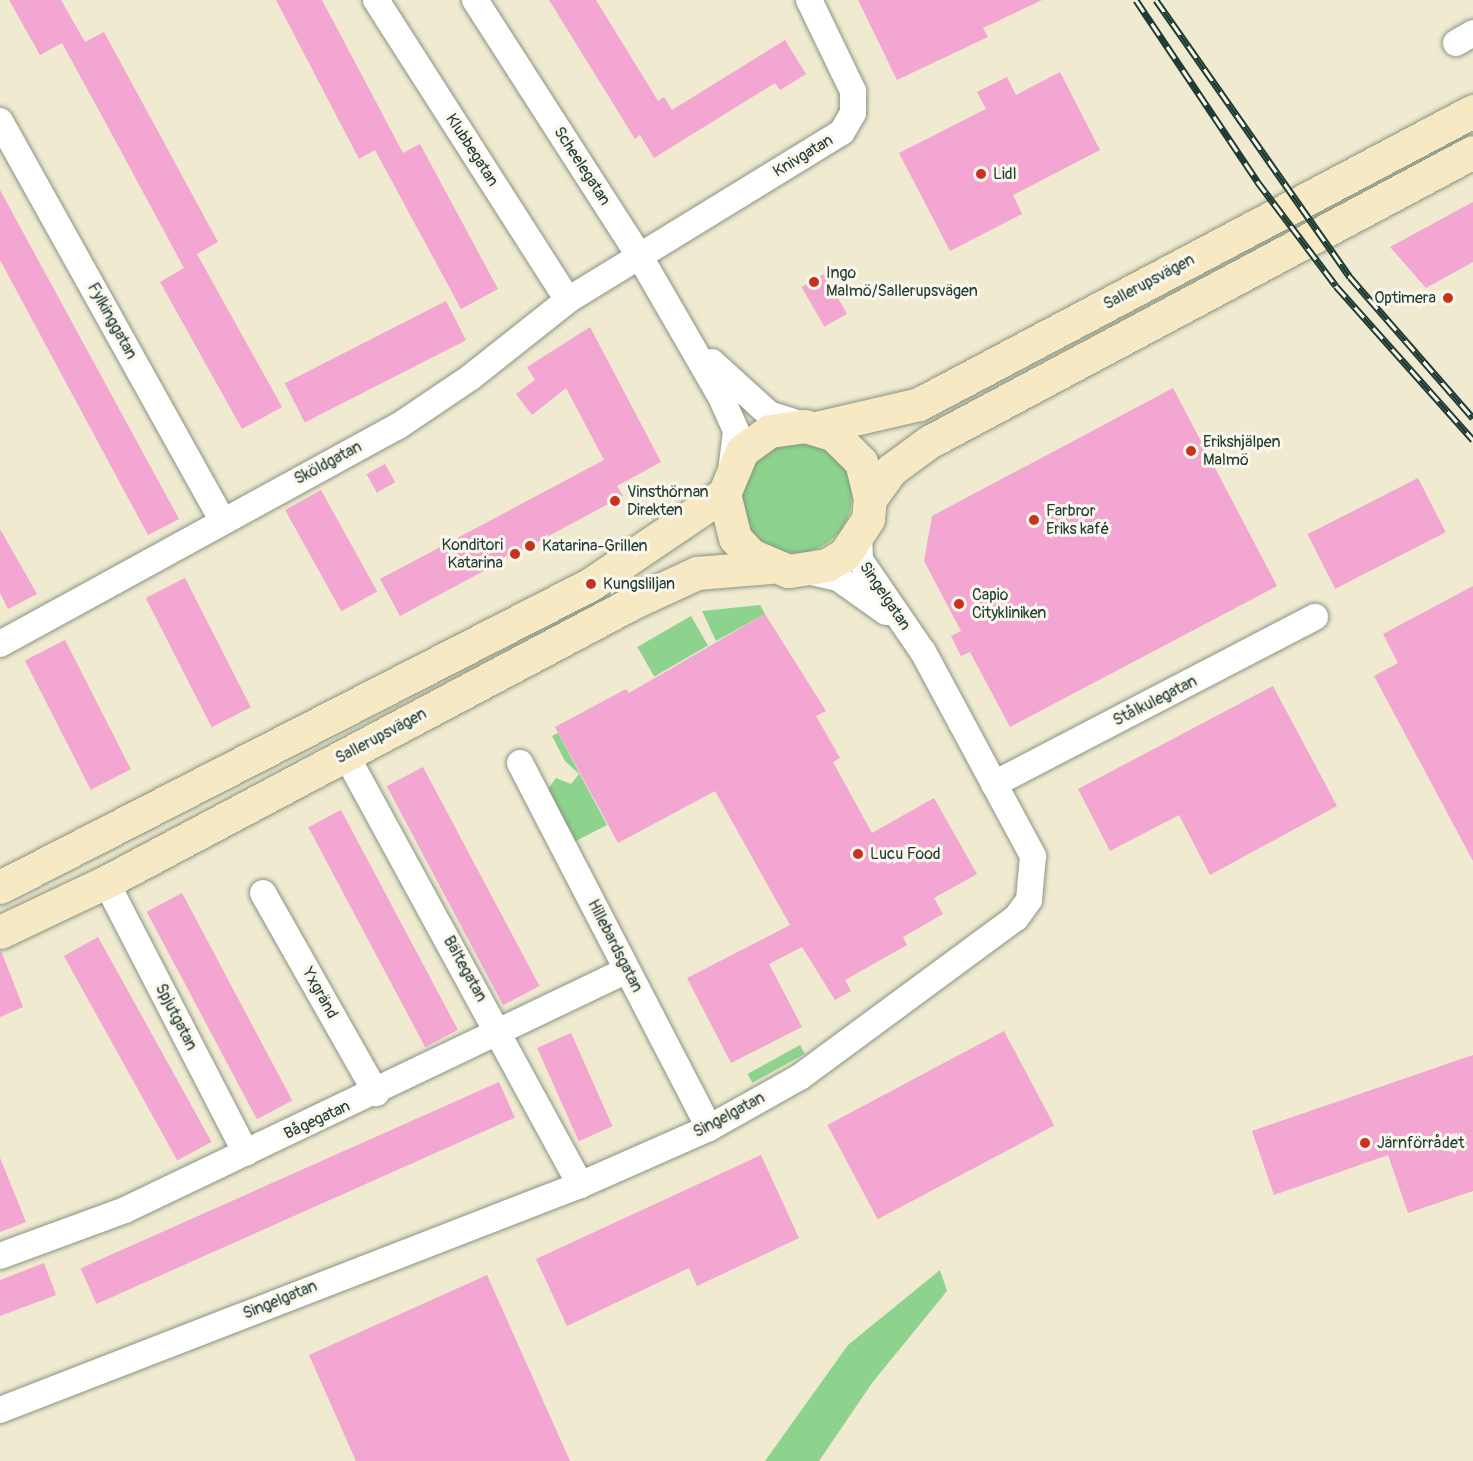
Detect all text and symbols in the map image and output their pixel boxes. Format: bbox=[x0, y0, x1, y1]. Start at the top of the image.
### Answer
street label: Klubbegatan bbox=[441, 110, 503, 190]
street label: Scheelegatan bbox=[549, 123, 615, 209]
street label: Knivgatan bbox=[769, 131, 837, 181]
place label: Lidl bbox=[993, 164, 1017, 184]
marker: Lidl bbox=[974, 167, 988, 181]
street label: Sallerupsvägen bbox=[1100, 250, 1198, 314]
place label: Ingo Malmö/Sallerupsvägen bbox=[826, 263, 978, 301]
marker: Ingo Malmö/Sallerupsvägen bbox=[807, 275, 821, 289]
street label: Fylkinggatan bbox=[83, 280, 141, 362]
place label: Optimera bbox=[1374, 288, 1436, 308]
marker: Optimera bbox=[1441, 291, 1455, 305]
place label: Erikshjälpen Malmö bbox=[1203, 432, 1280, 470]
street label: Sköldgatan bbox=[291, 437, 365, 489]
marker: Erikshjälpen Malmö bbox=[1184, 444, 1198, 458]
place label: Vinsthörnan Direkten bbox=[627, 482, 709, 520]
marker: Vinsthörnan Direkten bbox=[608, 494, 622, 508]
place label: Farbror Eriks kafé bbox=[1046, 501, 1109, 539]
marker: Farbror Eriks kafé bbox=[1027, 513, 1041, 527]
place label: Konditori Katarina bbox=[442, 535, 503, 573]
place label: Katarina-Grillen bbox=[542, 536, 648, 556]
marker: Katarina-Grillen bbox=[523, 539, 537, 553]
marker: Konditori Katarina bbox=[508, 547, 522, 561]
street label: Singelgatan bbox=[855, 558, 915, 634]
place label: Kungsliljan bbox=[603, 574, 675, 594]
marker: Kungsliljan bbox=[584, 577, 598, 591]
place label: Capio Citykliniken bbox=[972, 585, 1046, 623]
marker: Capio Citykliniken bbox=[950, 595, 968, 613]
street label: Stålkulegatan bbox=[1110, 672, 1200, 730]
street label: Sallerupsvägen bbox=[332, 704, 430, 768]
place label: Lucu Food bbox=[870, 844, 941, 864]
marker: Lucu Food bbox=[851, 847, 865, 861]
street label: Hillebardsgatan bbox=[583, 896, 647, 996]
street label: Bältegatan bbox=[439, 933, 491, 1005]
street label: Yxgränd bbox=[298, 964, 342, 1022]
street label: Spjutgatan bbox=[151, 980, 201, 1054]
street label: Singelgatan bbox=[690, 1088, 768, 1142]
street label: Bågegatan bbox=[281, 1096, 353, 1144]
place label: Järnförrådet bbox=[1377, 1133, 1464, 1153]
marker: Järnförrådet bbox=[1358, 1136, 1372, 1150]
street label: Singelgatan bbox=[240, 1276, 320, 1324]

